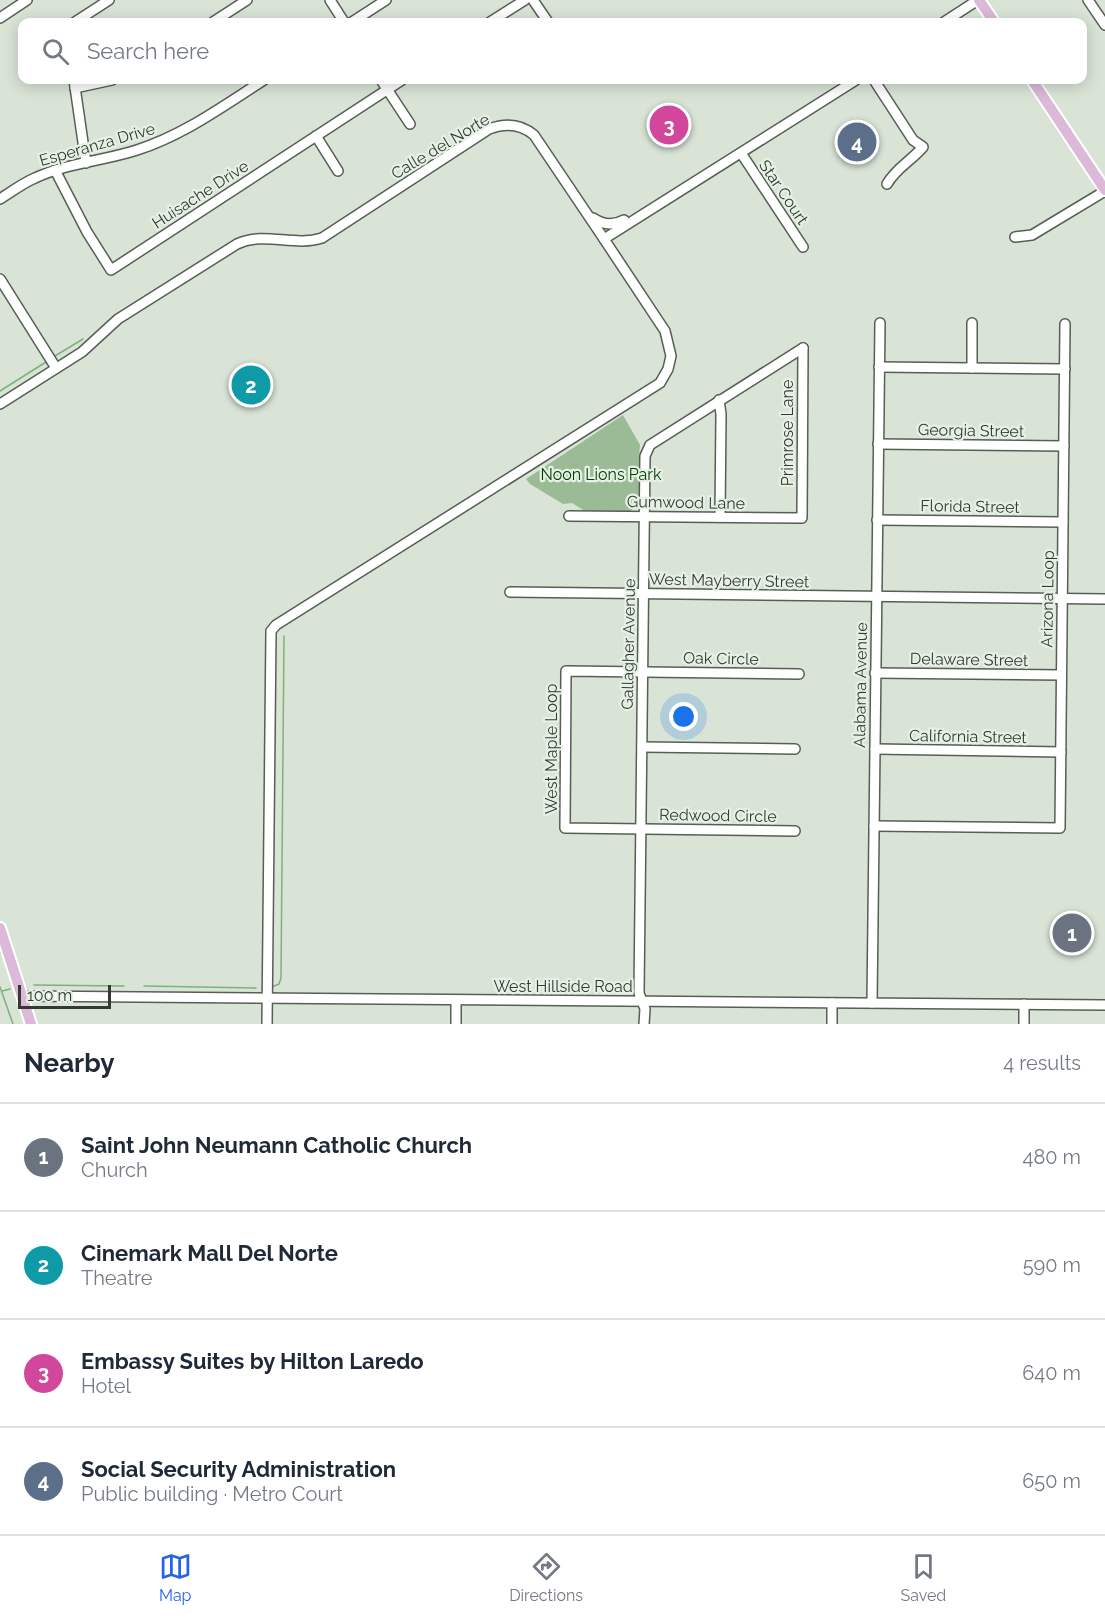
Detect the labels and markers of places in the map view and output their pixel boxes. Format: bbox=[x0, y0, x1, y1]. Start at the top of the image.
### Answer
pin: 3 bbox=[650, 102, 688, 148]
pin: 4 bbox=[838, 120, 876, 164]
pin: 2 bbox=[232, 362, 270, 408]
pin: 1 bbox=[1052, 910, 1092, 956]

